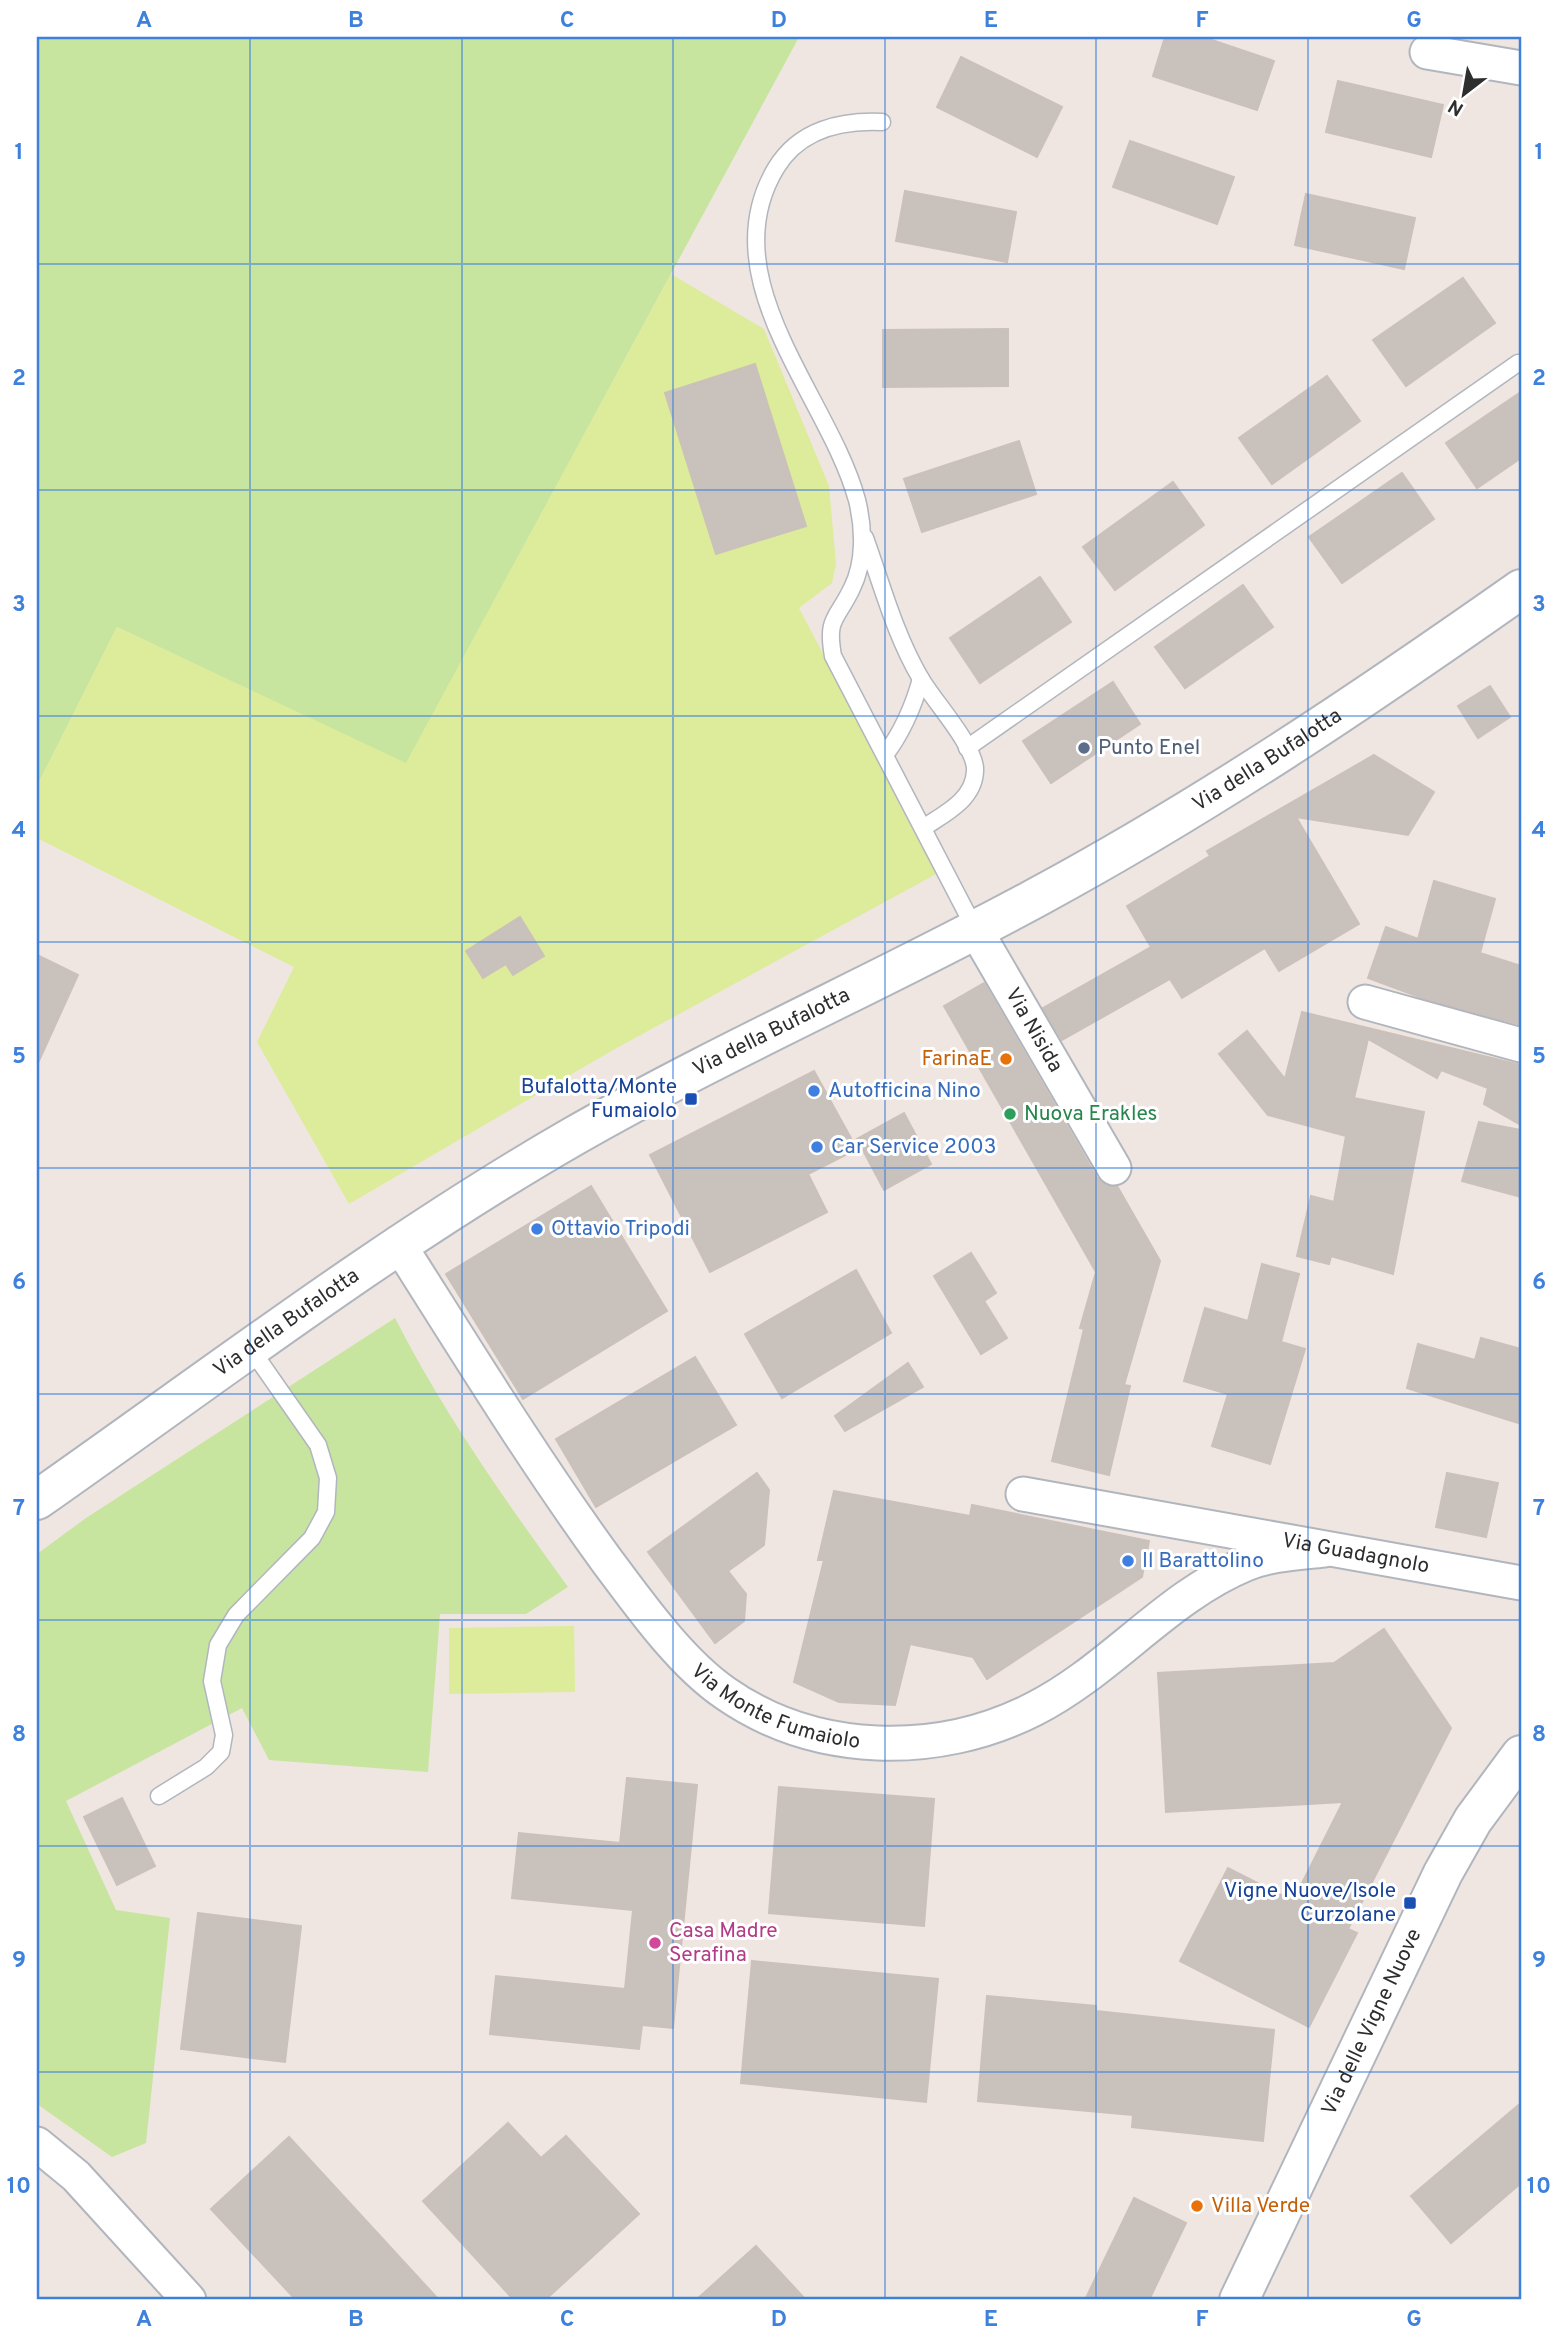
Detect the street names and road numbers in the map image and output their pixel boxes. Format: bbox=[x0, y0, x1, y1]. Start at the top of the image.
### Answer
street label: Via della Bufalotta bbox=[1187, 702, 1347, 818]
street label: Via della Bufalotta bbox=[688, 982, 854, 1083]
street label: Via Nisida bbox=[999, 983, 1069, 1077]
street label: Via della Bufalotta bbox=[208, 1262, 365, 1383]
street label: Via Guadagnolo bbox=[1280, 1527, 1431, 1580]
street label: Via Monte Fumaiolo bbox=[685, 1658, 862, 1755]
street label: Via delle Vigne Nuove bbox=[1316, 1924, 1428, 2120]

